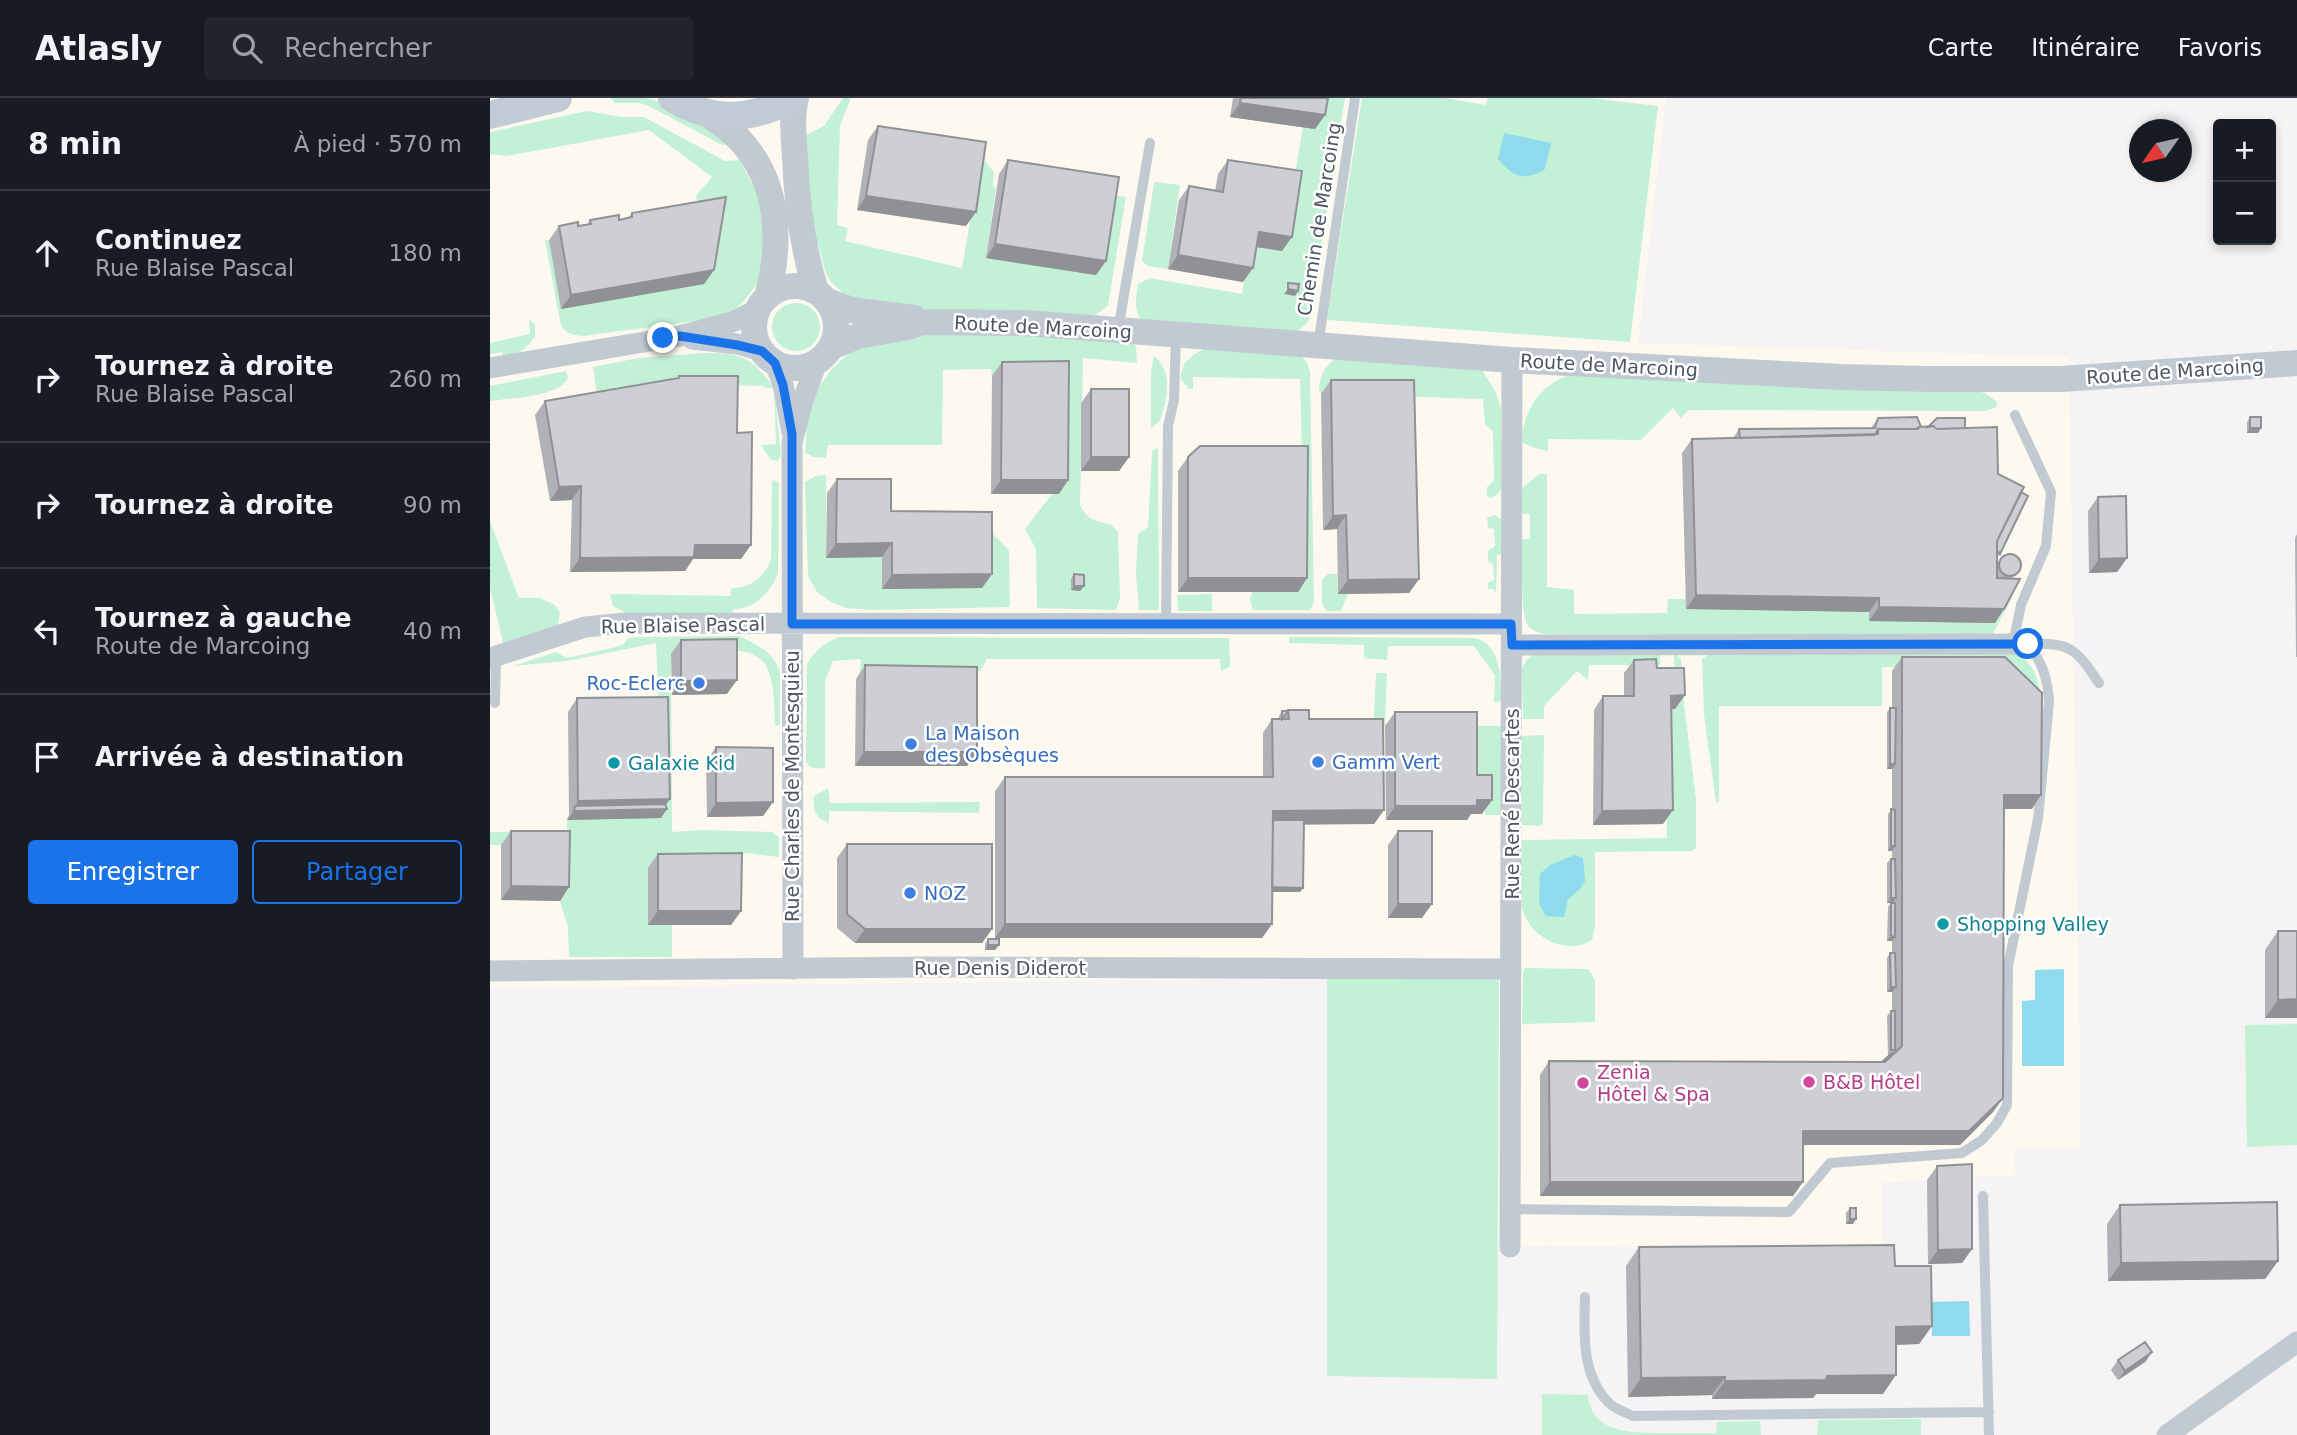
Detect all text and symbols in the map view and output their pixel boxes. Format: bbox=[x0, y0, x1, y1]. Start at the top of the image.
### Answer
search box bbox=[204, 17, 694, 80]
text: Atlasly bbox=[35, 29, 162, 68]
icon: search bbox=[228, 29, 266, 67]
text: Rechercher bbox=[284, 33, 432, 63]
text: Carte bbox=[1928, 34, 1993, 62]
text: Itinéraire bbox=[2031, 34, 2140, 62]
text: Favoris bbox=[2178, 34, 2262, 62]
north arrow bbox=[2129, 119, 2192, 182]
map controls bbox=[2213, 119, 2276, 245]
button: + bbox=[2213, 119, 2276, 182]
street label: Chemin de Marcoing bbox=[1293, 121, 1345, 317]
text: 8 min bbox=[28, 126, 122, 161]
text: À pied · 570 m bbox=[294, 131, 462, 157]
button: − bbox=[2213, 182, 2276, 245]
text: Continuez bbox=[95, 225, 242, 255]
icon: ahead bbox=[28, 234, 66, 272]
text: 180 m bbox=[388, 240, 462, 266]
text: Rue Blaise Pascal bbox=[95, 255, 294, 281]
street label: Route de Marcoing bbox=[954, 311, 1132, 343]
route end bbox=[647, 322, 678, 353]
street label: Route de Marcoing bbox=[1520, 349, 1698, 381]
text: Tournez à droite bbox=[95, 351, 334, 381]
street label: Route de Marcoing bbox=[2086, 354, 2264, 388]
icon: right bbox=[28, 360, 66, 398]
text: 260 m bbox=[388, 366, 462, 392]
text: Rue Blaise Pascal bbox=[95, 381, 294, 407]
icon: right bbox=[28, 486, 66, 524]
text: Tournez à droite bbox=[95, 490, 334, 520]
text: 90 m bbox=[403, 492, 462, 518]
text: Tournez à gauche bbox=[95, 603, 352, 633]
icon: left bbox=[28, 612, 66, 650]
street label: Rue Blaise Pascal bbox=[601, 613, 765, 637]
text: 40 m bbox=[403, 618, 462, 644]
route start bbox=[2012, 628, 2043, 659]
text: Route de Marcoing bbox=[95, 633, 310, 659]
street label: Rue Charles de Montesquieu bbox=[781, 650, 803, 922]
place label: Roc-Eclerc bbox=[586, 672, 685, 694]
marker: Roc-Eclerc bbox=[691, 675, 707, 691]
street label: Rue René Descartes bbox=[1501, 708, 1523, 900]
place label: La Maison des Obsèques bbox=[925, 722, 1059, 766]
marker: La Maison des Obsèques bbox=[903, 736, 919, 752]
icon: arrive bbox=[28, 738, 66, 776]
text: Arrivée à destination bbox=[95, 742, 404, 772]
place label: Gamm Vert bbox=[1332, 751, 1440, 773]
place label: Galaxie Kid bbox=[628, 752, 735, 774]
marker: Gamm Vert bbox=[1310, 754, 1326, 770]
marker: Galaxie Kid bbox=[606, 755, 622, 771]
button: Enregistrer bbox=[28, 840, 238, 904]
button: Partager bbox=[252, 840, 462, 904]
place label: NOZ bbox=[924, 882, 966, 904]
marker: NOZ bbox=[902, 885, 918, 901]
place label: Shopping Valley bbox=[1957, 913, 2109, 935]
marker: Shopping Valley bbox=[1935, 916, 1951, 932]
street label: Rue Denis Diderot bbox=[914, 957, 1086, 979]
place label: Zenia Hôtel & Spa bbox=[1597, 1061, 1710, 1105]
place label: B&B Hôtel bbox=[1823, 1071, 1920, 1093]
marker: B&B Hôtel bbox=[1801, 1074, 1817, 1090]
marker: Zenia Hôtel & Spa bbox=[1575, 1075, 1591, 1091]

